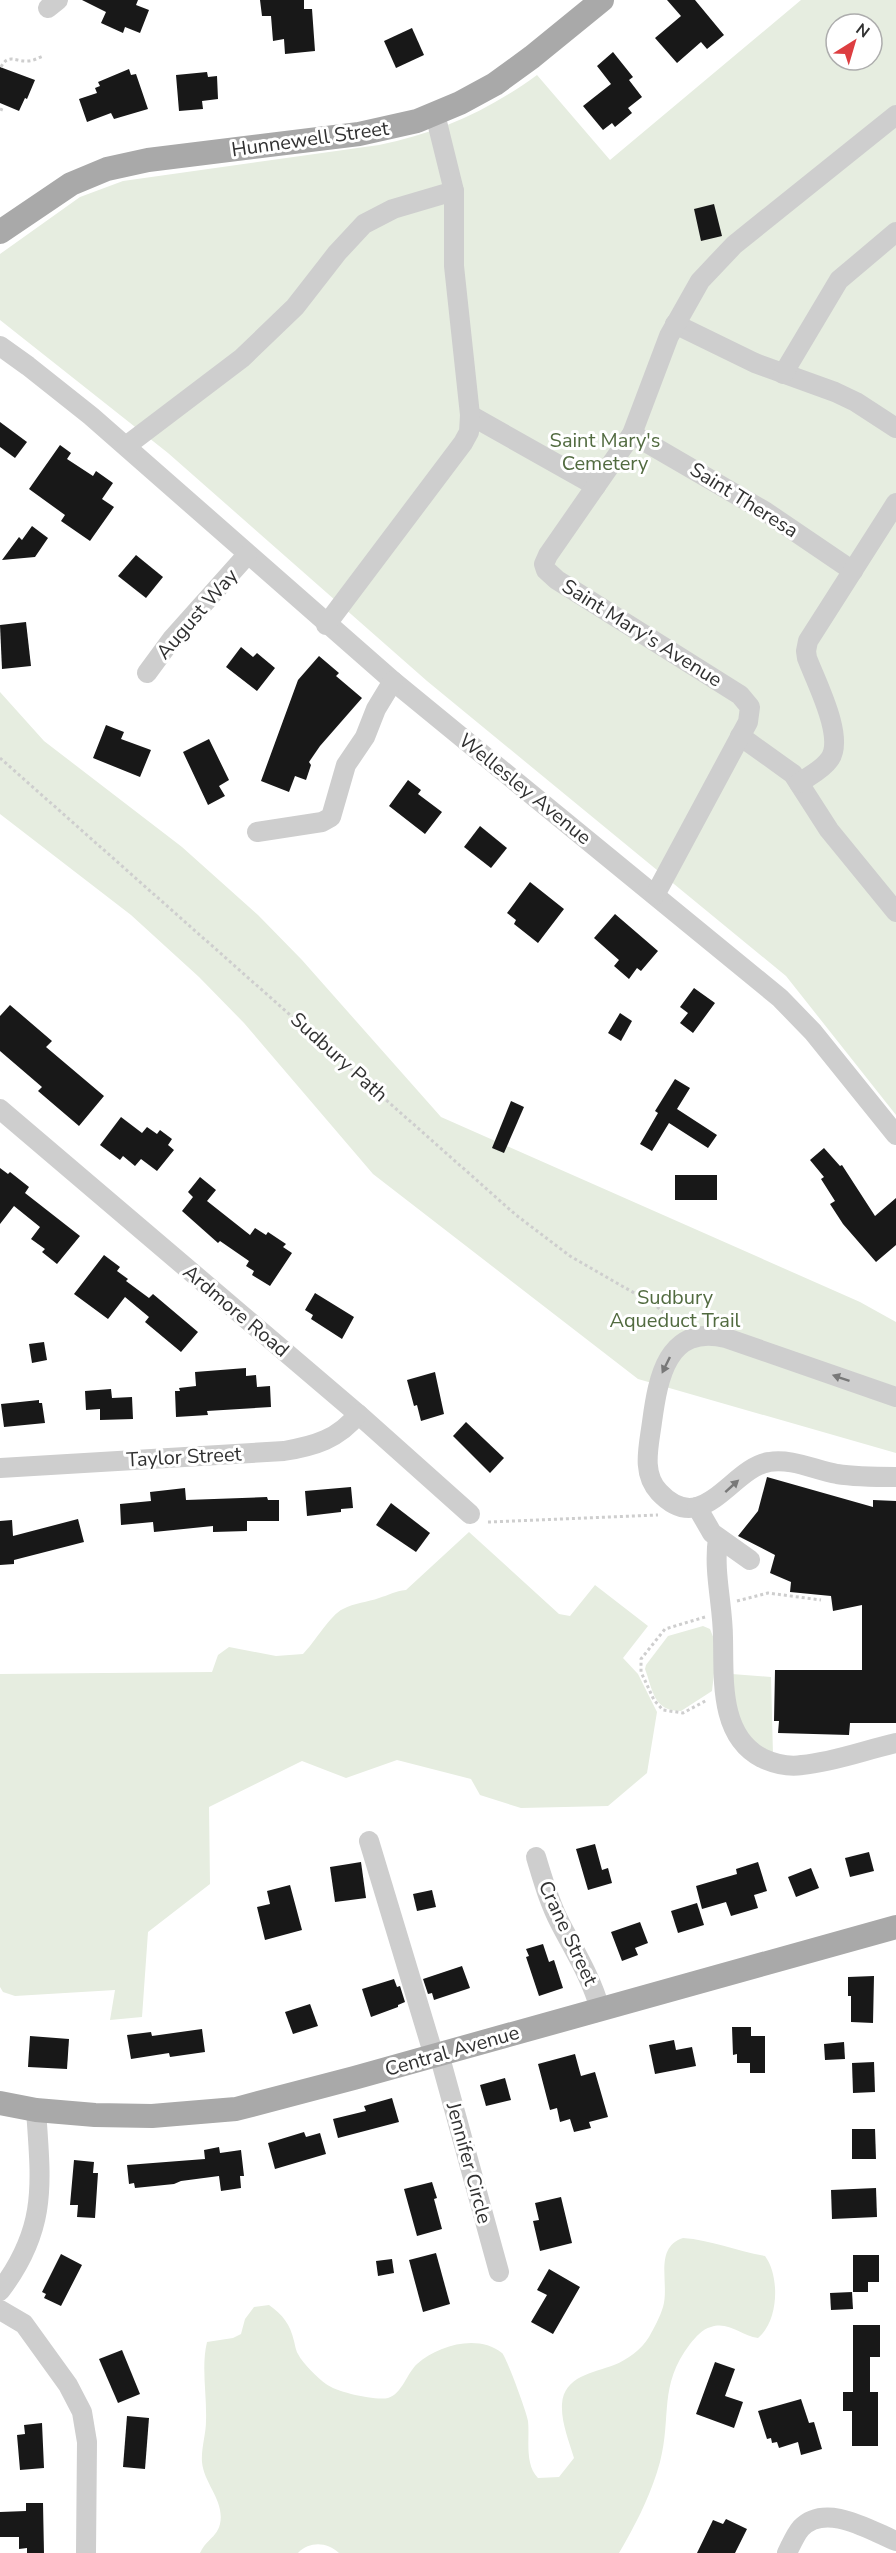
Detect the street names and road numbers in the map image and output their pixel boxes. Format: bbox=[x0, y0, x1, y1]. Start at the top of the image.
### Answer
street label: Hunnewell Street bbox=[230, 114, 391, 163]
street label: Saint Theresa bbox=[685, 456, 803, 544]
street label: August Way bbox=[150, 562, 244, 665]
street label: Saint Mary's Avenue bbox=[557, 573, 727, 693]
street label: Wellesley Avenue bbox=[453, 727, 597, 851]
street label: Sudbury Path bbox=[284, 1006, 394, 1108]
street label: Ardmore Road bbox=[177, 1259, 295, 1363]
street label: Taylor Street bbox=[126, 1440, 243, 1473]
street label: Crane Street bbox=[532, 1876, 604, 1991]
street label: Central Avenue bbox=[382, 2019, 522, 2083]
street label: Jennifer Circle bbox=[440, 2098, 498, 2227]

